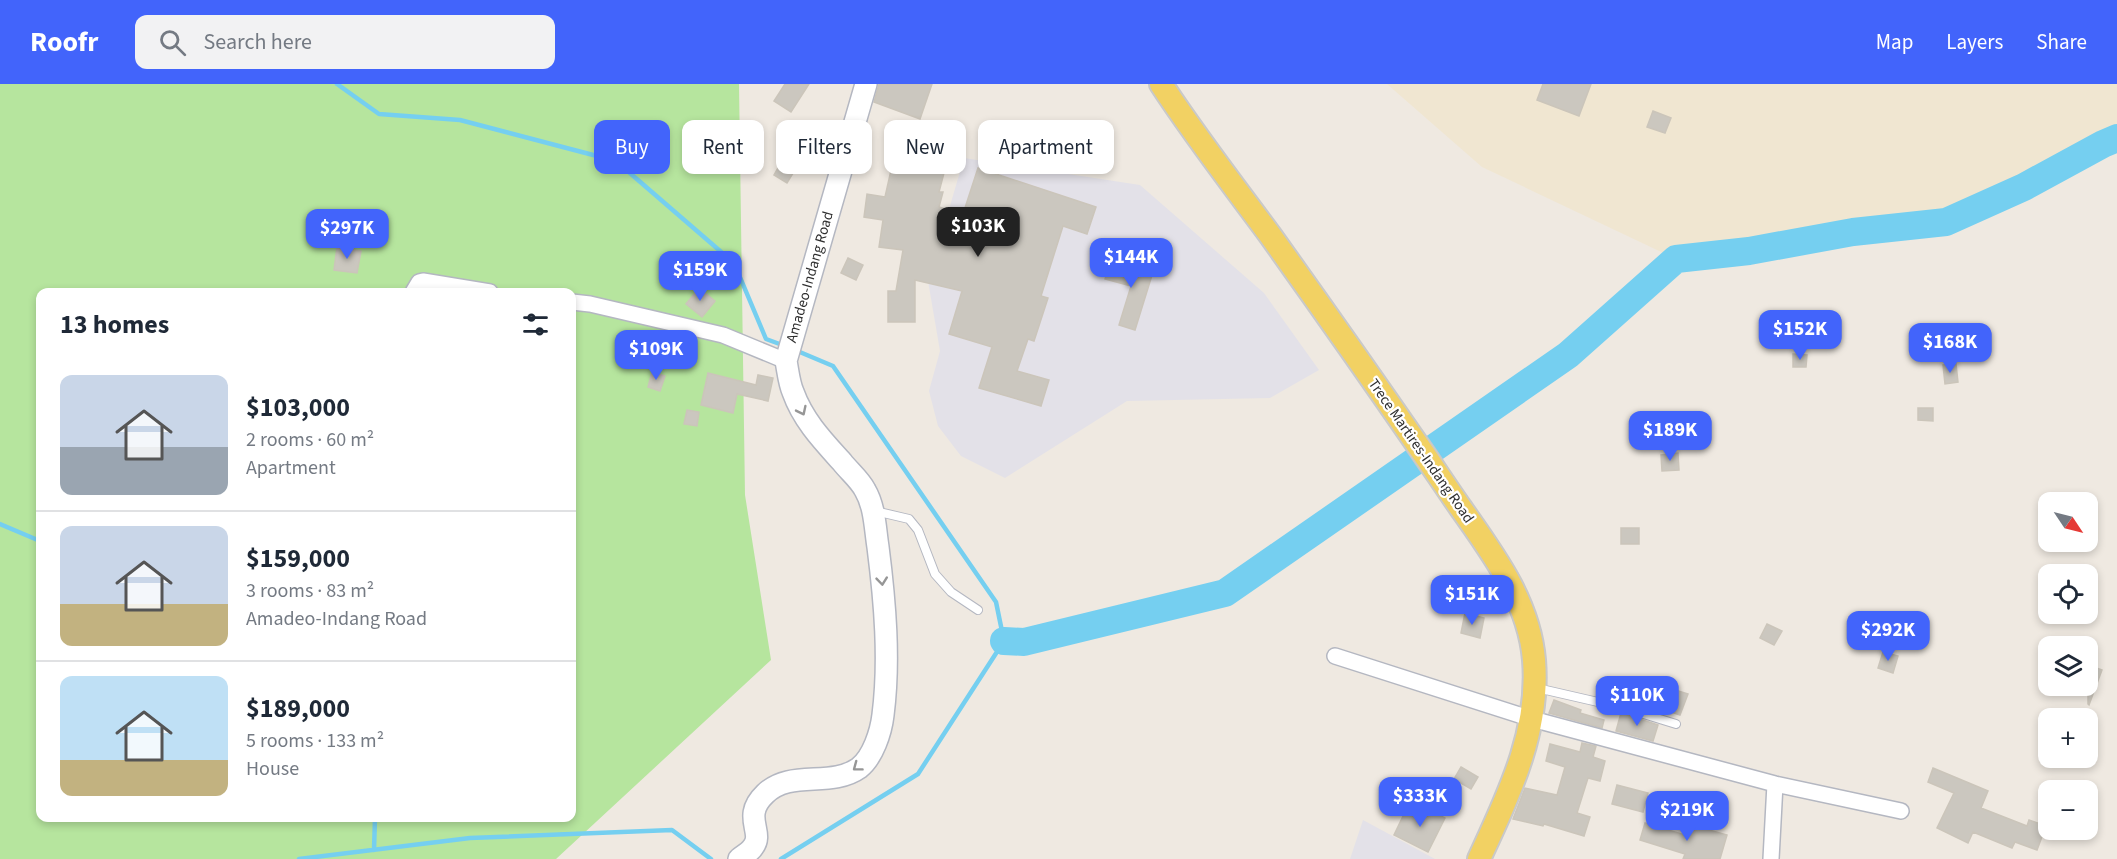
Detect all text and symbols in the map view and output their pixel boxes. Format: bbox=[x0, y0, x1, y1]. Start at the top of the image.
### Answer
search box bbox=[135, 15, 555, 69]
text: Roofr bbox=[30, 22, 99, 62]
icon: search bbox=[156, 26, 189, 59]
text: Search here bbox=[204, 26, 312, 58]
text: Map bbox=[1876, 27, 1913, 57]
text: Layers bbox=[1946, 27, 2003, 57]
text: Share bbox=[2036, 27, 2087, 57]
chip: Buy bbox=[594, 120, 670, 174]
chip: Rent bbox=[682, 120, 764, 174]
chip: Filters bbox=[776, 120, 872, 174]
chip: New bbox=[884, 120, 966, 174]
chip: Apartment bbox=[978, 120, 1114, 174]
pin: $103K bbox=[936, 207, 1020, 258]
pin: $297K bbox=[305, 209, 389, 260]
street label: Amadeo-Indang Road bbox=[781, 209, 839, 345]
text: $103K bbox=[951, 212, 1005, 240]
text: $297K bbox=[320, 214, 374, 242]
pin: $144K bbox=[1089, 238, 1173, 289]
text: $144K bbox=[1104, 243, 1158, 271]
pin: $159K bbox=[658, 251, 742, 302]
text: $159K bbox=[673, 256, 727, 284]
text: 13 homes bbox=[60, 306, 169, 343]
icon: filters bbox=[519, 308, 552, 341]
pin: $152K bbox=[1758, 310, 1842, 361]
text: $152K bbox=[1773, 315, 1827, 343]
pin: $168K bbox=[1908, 323, 1992, 374]
text: $168K bbox=[1923, 328, 1977, 356]
pin: $109K bbox=[614, 330, 698, 381]
text: $109K bbox=[629, 335, 683, 363]
street label: Trece Martires-Indang Road bbox=[1363, 375, 1479, 527]
text: $103,000 bbox=[246, 389, 350, 426]
icon: home bbox=[108, 399, 180, 471]
one-way arrow bbox=[794, 405, 806, 416]
pin: $189K bbox=[1628, 411, 1712, 462]
text: $189K bbox=[1643, 416, 1697, 444]
text: 2 rooms · 60 m² bbox=[246, 426, 374, 454]
text: Apartment bbox=[246, 454, 336, 482]
north arrow bbox=[2038, 492, 2098, 552]
map controls bbox=[2038, 492, 2098, 840]
text: $159,000 bbox=[246, 540, 350, 577]
icon: home bbox=[108, 550, 180, 622]
button: locate bbox=[2038, 564, 2098, 624]
pin: $151K bbox=[1430, 575, 1514, 626]
one-way arrow bbox=[875, 576, 888, 586]
text: 3 rooms · 83 m² bbox=[246, 577, 374, 605]
text: $151K bbox=[1445, 580, 1499, 608]
text: Amadeo-Indang Road bbox=[246, 605, 427, 633]
pin: $292K bbox=[1846, 611, 1930, 662]
text: $292K bbox=[1861, 616, 1915, 644]
button: layers bbox=[2038, 636, 2098, 696]
pin: $110K bbox=[1595, 676, 1679, 727]
text: $110K bbox=[1610, 681, 1664, 709]
text: $189,000 bbox=[246, 690, 350, 727]
icon: home bbox=[108, 700, 180, 772]
button: + bbox=[2038, 708, 2098, 768]
text: 5 rooms · 133 m² bbox=[246, 727, 384, 755]
text: House bbox=[246, 755, 299, 783]
one-way arrow bbox=[852, 760, 863, 771]
pin: $333K bbox=[1378, 777, 1462, 828]
button: − bbox=[2038, 780, 2098, 840]
text: $333K bbox=[1393, 782, 1447, 810]
pin: $219K bbox=[1645, 791, 1729, 842]
text: $219K bbox=[1660, 796, 1714, 824]

